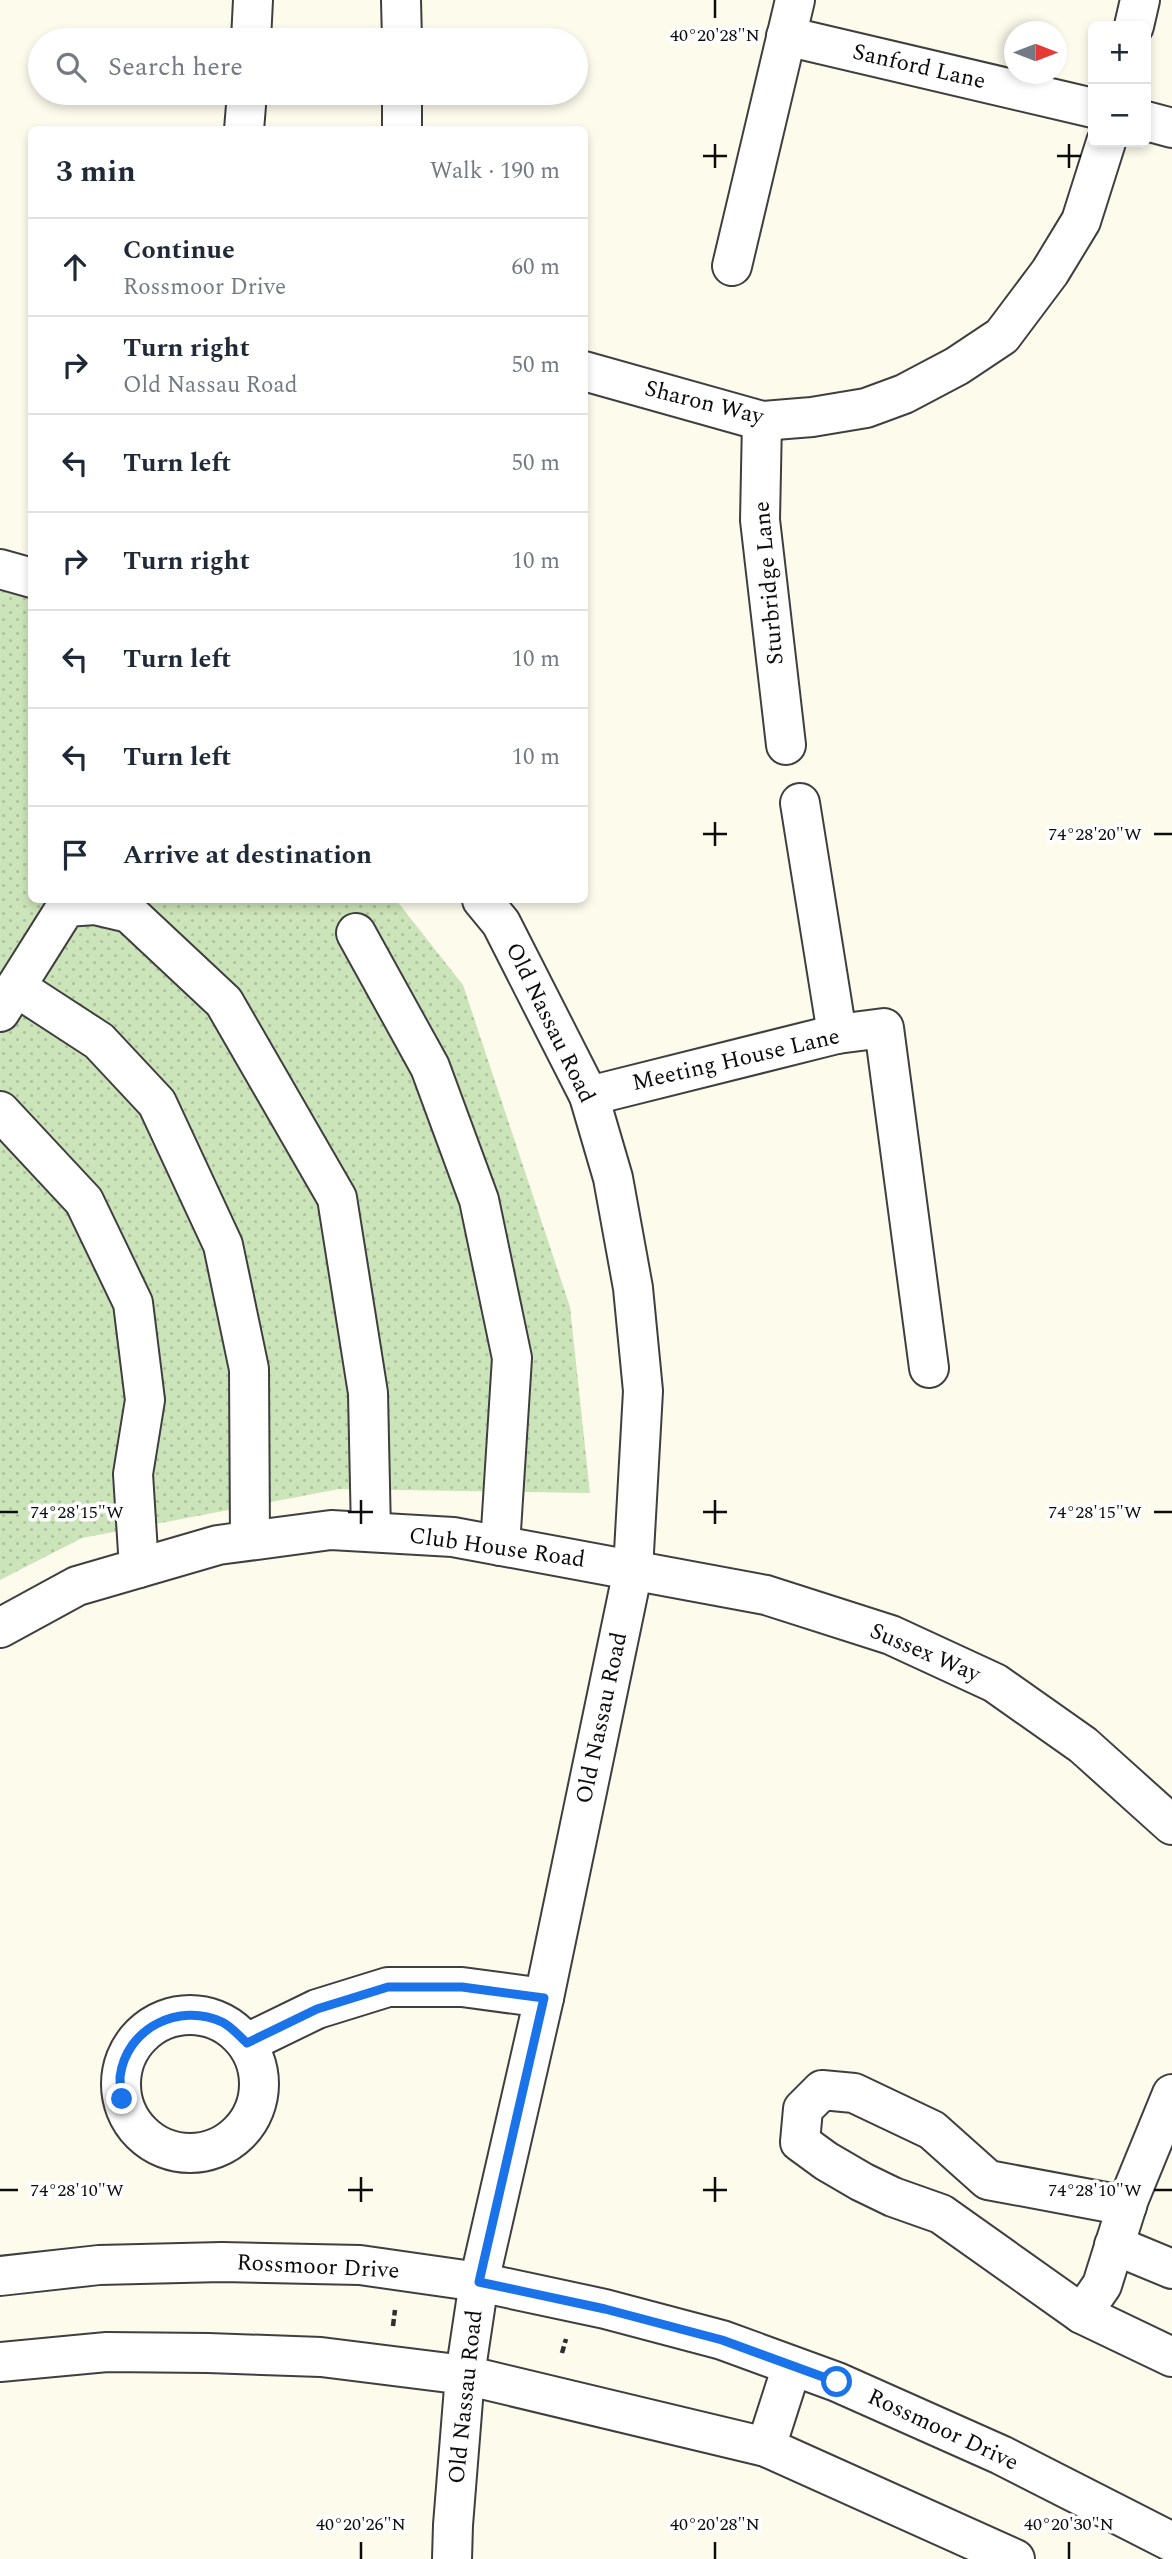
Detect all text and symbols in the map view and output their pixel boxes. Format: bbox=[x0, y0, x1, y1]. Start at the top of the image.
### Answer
north arrow bbox=[1004, 21, 1067, 84]
map controls bbox=[1088, 21, 1151, 147]
button: + bbox=[1088, 21, 1151, 84]
text: 40°20'28"N bbox=[670, 22, 760, 49]
search box bbox=[28, 28, 588, 105]
street label: Sanford Lane bbox=[849, 35, 989, 99]
text: Search here bbox=[108, 47, 243, 87]
icon: search bbox=[52, 48, 90, 86]
button: − bbox=[1088, 84, 1151, 147]
text: 3 min bbox=[56, 149, 136, 195]
text: Walk · 190 m bbox=[430, 154, 560, 189]
text: Continue bbox=[123, 230, 235, 270]
icon: ahead bbox=[56, 248, 94, 286]
text: 60 m bbox=[511, 250, 560, 285]
text: Rossmoor Drive bbox=[123, 270, 286, 305]
text: Turn right bbox=[123, 328, 250, 368]
icon: right bbox=[56, 346, 94, 384]
text: 50 m bbox=[511, 348, 560, 383]
text: Old Nassau Road bbox=[123, 368, 298, 403]
street label: Sharon Way bbox=[641, 371, 768, 435]
text: Turn left bbox=[123, 443, 231, 483]
icon: left bbox=[56, 444, 94, 482]
text: 50 m bbox=[511, 446, 560, 481]
street label: Sturbridge Lane bbox=[744, 500, 794, 666]
text: Turn right bbox=[123, 541, 250, 581]
icon: right bbox=[56, 542, 94, 580]
text: 10 m bbox=[511, 544, 560, 579]
text: Turn left bbox=[123, 639, 231, 679]
icon: left bbox=[56, 640, 94, 678]
text: 10 m bbox=[511, 642, 560, 677]
text: Turn left bbox=[123, 737, 231, 777]
icon: left bbox=[56, 738, 94, 776]
text: 10 m bbox=[511, 740, 560, 775]
text: 74°28'20"W bbox=[1048, 821, 1142, 848]
text: Arrive at destination bbox=[123, 835, 372, 875]
icon: arrive bbox=[56, 836, 94, 874]
street label: Old Nassau Road bbox=[496, 937, 604, 1109]
street label: Meeting House Lane bbox=[629, 1019, 843, 1101]
text: 74°28'15"W bbox=[30, 1499, 124, 1526]
text: 74°28'15"W bbox=[1048, 1499, 1142, 1526]
street label: Club House Road bbox=[407, 1518, 588, 1578]
street label: Sussex Way bbox=[864, 1614, 987, 1692]
street label: Old Nassau Road bbox=[567, 1629, 637, 1807]
route end bbox=[106, 2083, 137, 2114]
text: 74°28'10"W bbox=[30, 2177, 124, 2204]
text: 74°28'10"W bbox=[1048, 2177, 1142, 2204]
street label: Rossmoor Drive bbox=[236, 2245, 400, 2289]
street label: Old Nassau Road bbox=[439, 2308, 493, 2486]
route start bbox=[821, 2366, 852, 2397]
street label: Rossmoor Drive bbox=[862, 2380, 1024, 2480]
text: 40°20'26"N bbox=[316, 2511, 406, 2538]
text: 40°20'28"N bbox=[670, 2511, 760, 2538]
text: 40°20'30"N bbox=[1024, 2511, 1114, 2538]

